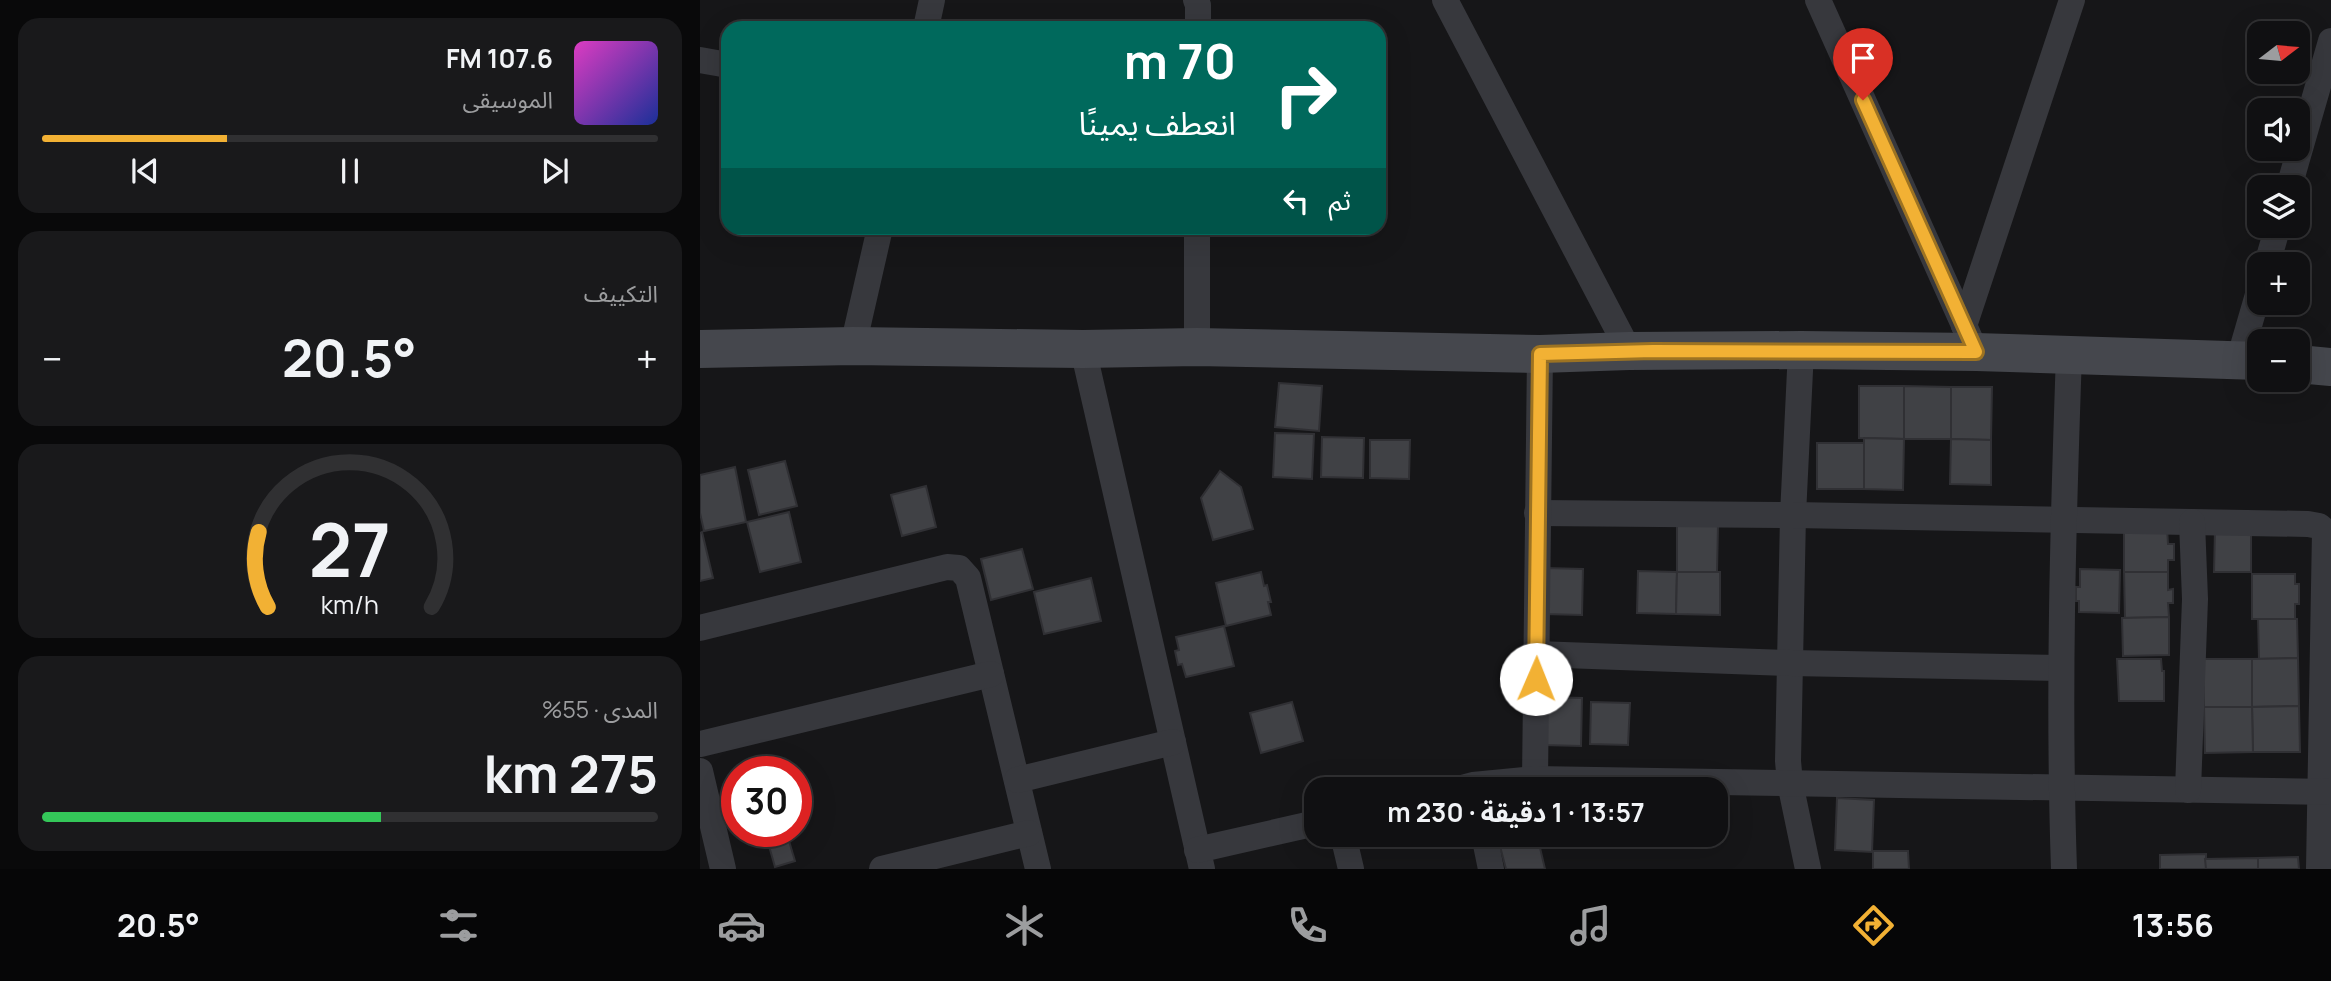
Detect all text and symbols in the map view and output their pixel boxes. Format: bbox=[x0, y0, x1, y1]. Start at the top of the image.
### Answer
north arrow bbox=[2247, 21, 2310, 84]
map controls bbox=[2247, 21, 2310, 392]
text: 70 m bbox=[1124, 27, 1236, 94]
pin bbox=[1833, 28, 1893, 100]
icon: arrive bbox=[1844, 39, 1882, 77]
text: 107.6 FM bbox=[446, 40, 553, 76]
icon: right bbox=[1260, 49, 1351, 140]
text: الموسيقى bbox=[462, 83, 553, 115]
button: sound bbox=[2247, 98, 2310, 161]
text: انعطف يمينًا bbox=[1079, 101, 1236, 145]
icon: previous bbox=[126, 152, 164, 190]
icon: pause bbox=[331, 152, 369, 190]
icon: next bbox=[536, 152, 574, 190]
button: layers bbox=[2247, 175, 2310, 238]
icon: left bbox=[1277, 182, 1315, 220]
text: ثم bbox=[1329, 182, 1351, 218]
button: + bbox=[2247, 252, 2310, 315]
text: التكييف bbox=[584, 277, 658, 309]
text: 20.5° bbox=[282, 322, 417, 393]
button: − bbox=[2247, 329, 2310, 392]
text: − bbox=[42, 332, 63, 384]
text: + bbox=[636, 332, 658, 384]
text: 27 bbox=[309, 499, 391, 599]
text: km/h bbox=[321, 587, 379, 622]
position arrow bbox=[1499, 642, 1573, 716]
text: المدى · 55% bbox=[542, 693, 658, 725]
text: 275 km bbox=[484, 738, 658, 809]
speed limit sign: 30 bbox=[721, 756, 812, 847]
text: 13:57 · 1 دقيقة · 230 m bbox=[1387, 794, 1645, 830]
icon: filters bbox=[434, 901, 483, 950]
icon: car bbox=[717, 901, 766, 950]
icon: climate bbox=[1000, 901, 1049, 950]
icon: phone bbox=[1283, 901, 1332, 950]
icon: music bbox=[1566, 901, 1615, 950]
icon: directions bbox=[1849, 901, 1898, 950]
text: 20.5° bbox=[117, 903, 200, 947]
text: 13:56 bbox=[2132, 903, 2214, 947]

